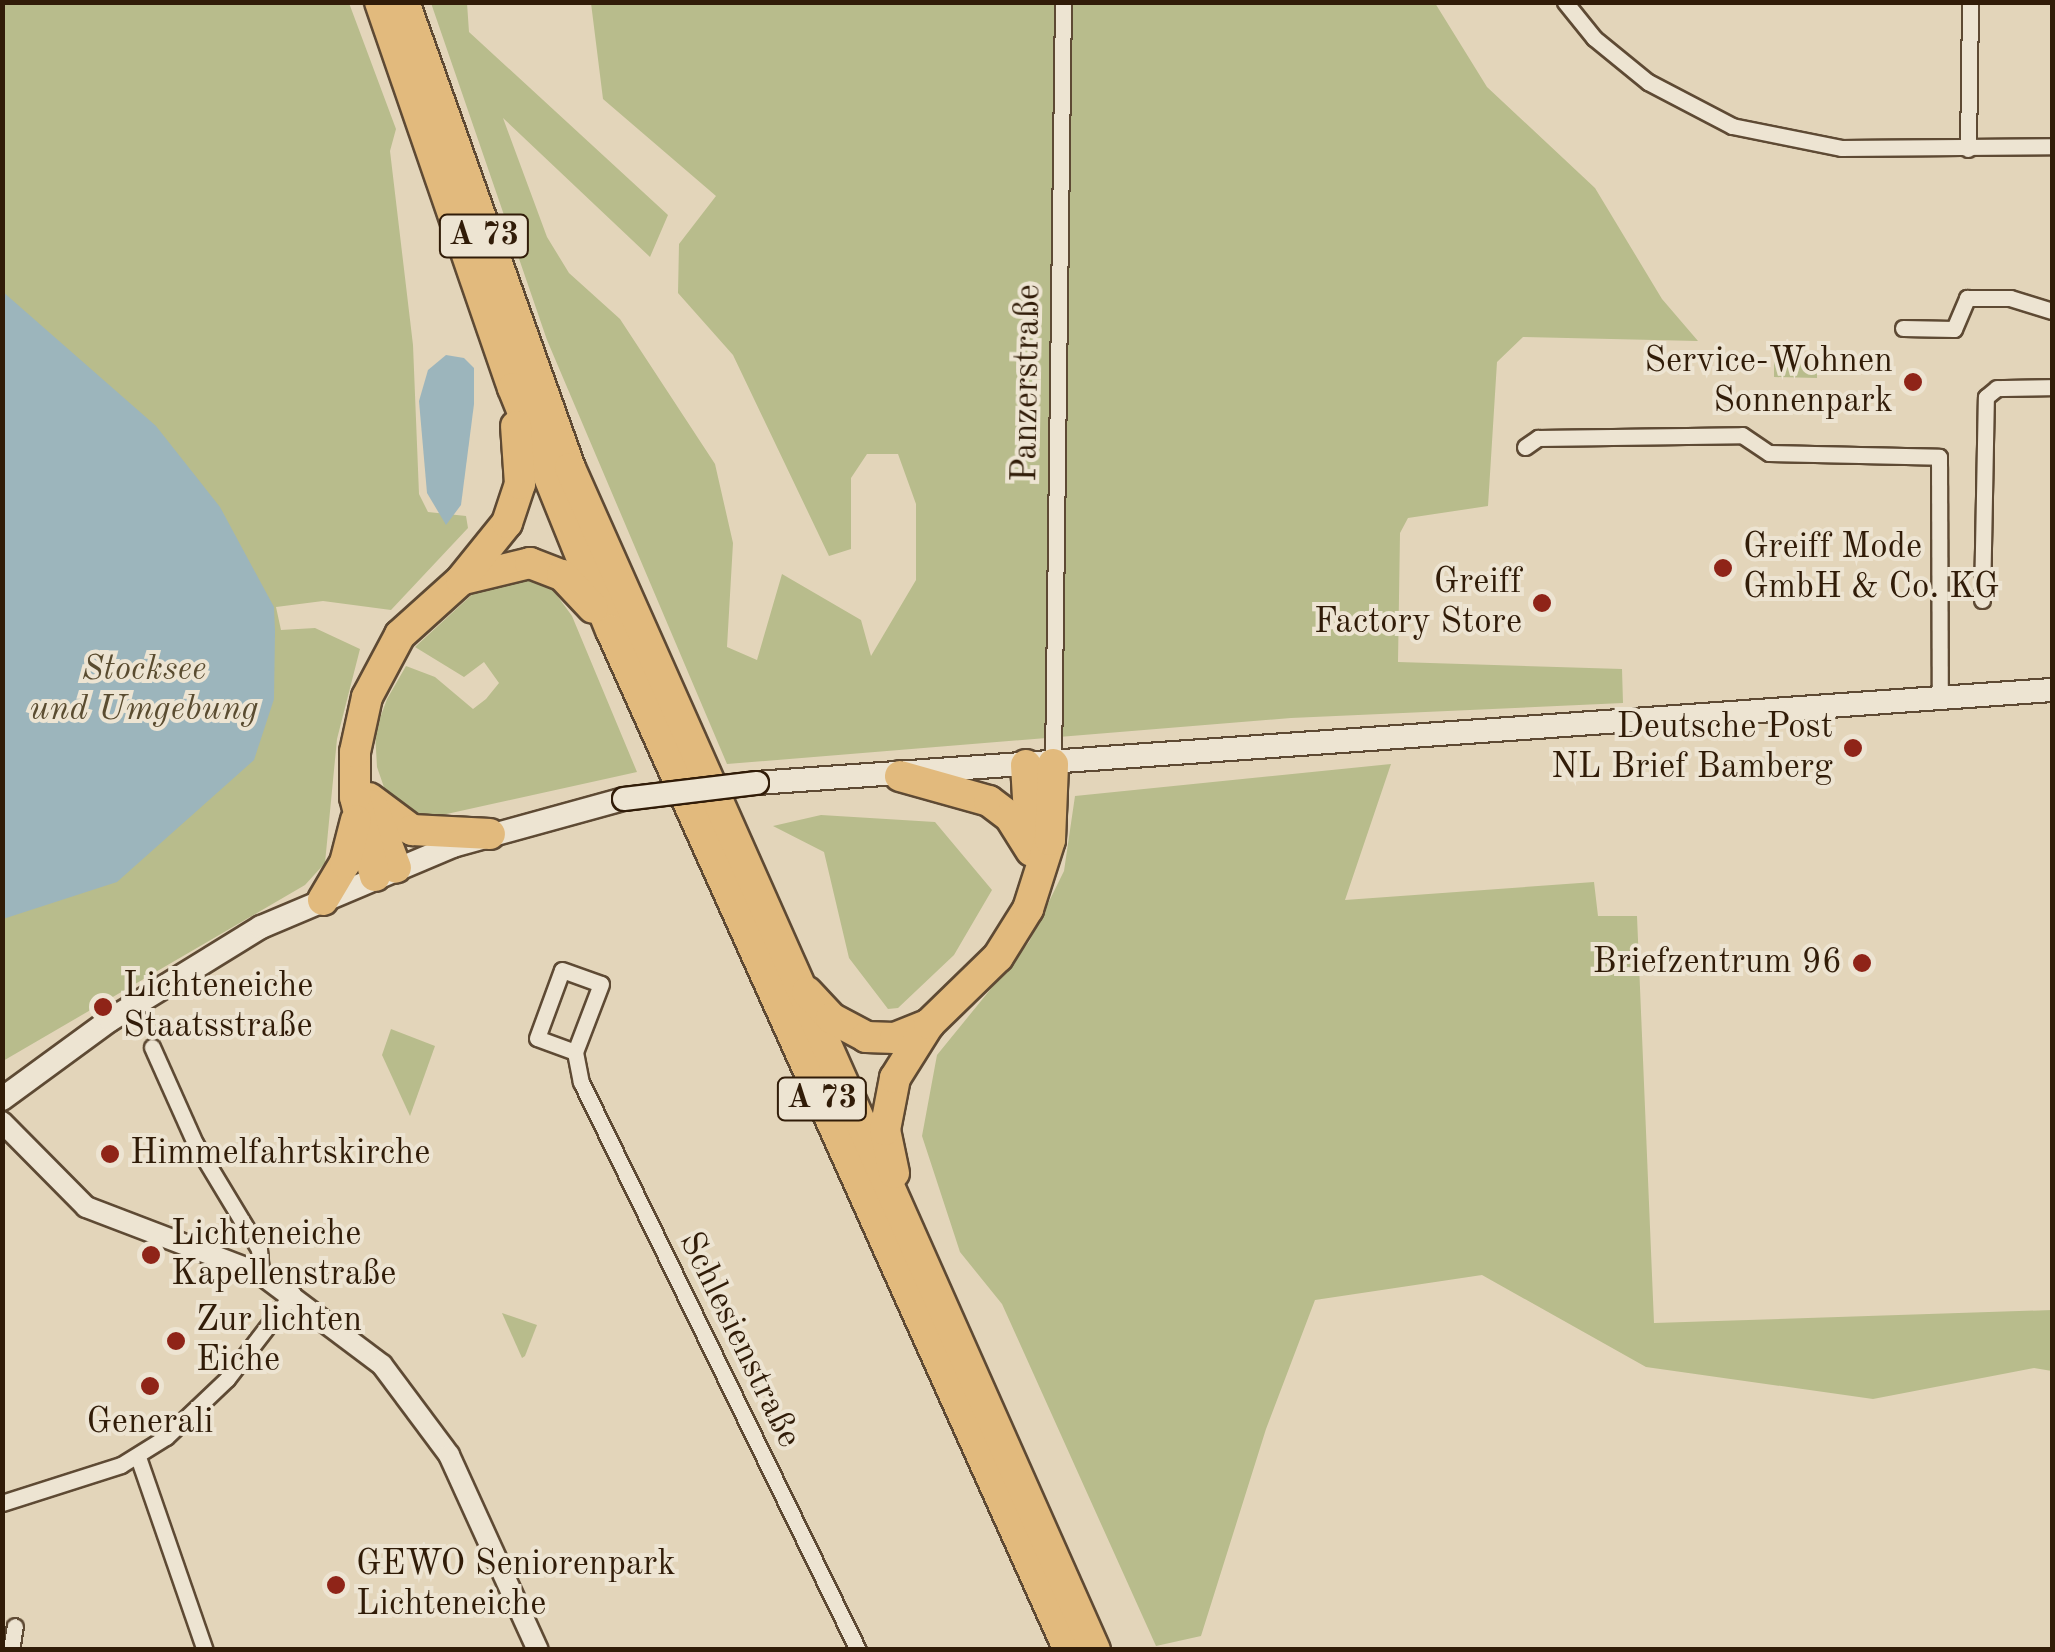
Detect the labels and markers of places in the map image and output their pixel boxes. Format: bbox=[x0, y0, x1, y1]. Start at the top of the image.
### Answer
place label: Service-Wohnen Sonnenpark bbox=[1644, 341, 1893, 423]
marker: Service-Wohnen Sonnenpark bbox=[1902, 371, 1924, 393]
place label: Greiff Mode GmbH & Co. KG bbox=[1743, 527, 1999, 609]
marker: Greiff Mode GmbH & Co. KG bbox=[1712, 557, 1734, 579]
place label: Greiff Factory Store bbox=[1314, 562, 1522, 644]
marker: Greiff Factory Store bbox=[1531, 592, 1553, 614]
place label: Deutsche Post NL Brief Bamberg bbox=[1551, 707, 1833, 789]
marker: Deutsche Post NL Brief Bamberg bbox=[1842, 737, 1864, 759]
place label: Briefzentrum 96 bbox=[1593, 942, 1842, 984]
marker: Briefzentrum 96 bbox=[1851, 952, 1873, 974]
place label: Lichteneiche Staatsstraße bbox=[123, 966, 313, 1048]
marker: Lichteneiche Staatsstraße bbox=[92, 996, 114, 1018]
place label: Himmelfahrtskirche bbox=[130, 1133, 430, 1175]
marker: Himmelfahrtskirche bbox=[99, 1143, 121, 1165]
place label: Lichteneiche Kapellenstraße bbox=[171, 1214, 396, 1296]
marker: Lichteneiche Kapellenstraße bbox=[140, 1244, 162, 1266]
place label: Zur lichten Eiche bbox=[196, 1300, 362, 1382]
marker: Zur lichten Eiche bbox=[165, 1330, 187, 1352]
marker: Generali bbox=[139, 1375, 161, 1397]
place label: Generali bbox=[87, 1402, 213, 1444]
place label: GEWO Seniorenpark Lichteneiche bbox=[356, 1544, 676, 1626]
marker: GEWO Seniorenpark Lichteneiche bbox=[325, 1574, 347, 1596]

